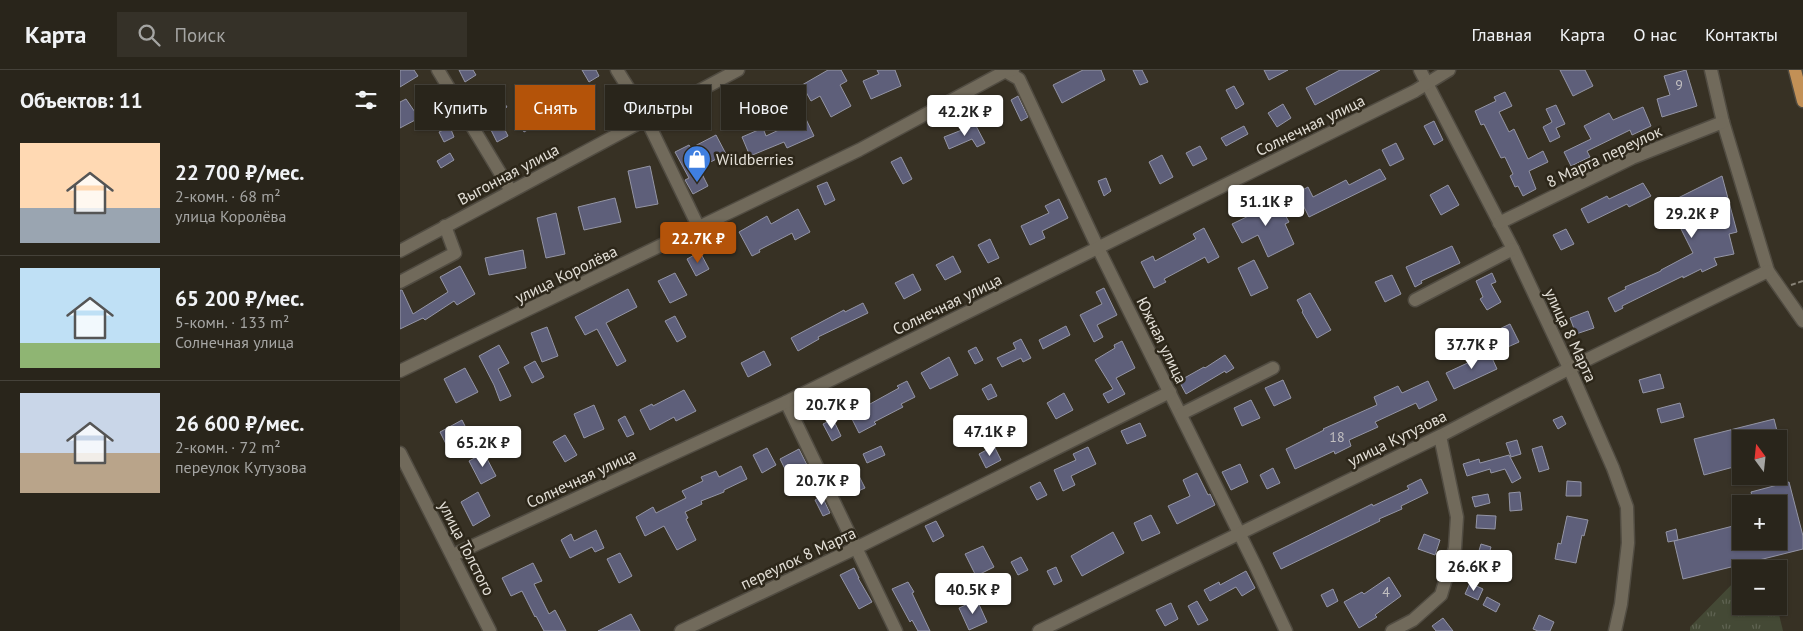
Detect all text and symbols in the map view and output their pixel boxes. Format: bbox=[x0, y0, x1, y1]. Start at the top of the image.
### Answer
search box bbox=[117, 12, 467, 57]
text: Карта bbox=[25, 19, 87, 50]
icon: search bbox=[135, 21, 163, 49]
text: Поиск bbox=[175, 23, 225, 47]
text: Главная bbox=[1471, 23, 1532, 46]
text: Карта bbox=[1560, 23, 1605, 46]
text: О нас bbox=[1633, 23, 1677, 46]
text: Контакты bbox=[1705, 23, 1778, 46]
house number: 9 bbox=[1675, 76, 1683, 94]
chip: Купить bbox=[415, 85, 505, 130]
chip: Снять bbox=[515, 85, 595, 130]
chip: Фильтры bbox=[605, 85, 711, 130]
chip: Новое bbox=[721, 85, 806, 130]
icon: filters bbox=[352, 86, 380, 114]
text: Объектов: 11 bbox=[20, 87, 143, 114]
street label: Солнечная улица bbox=[1252, 90, 1368, 160]
pin: 42.2K ₽ bbox=[919, 94, 1011, 137]
text: 42.2K ₽ bbox=[938, 101, 992, 121]
street label: 8 Марта переулок bbox=[1543, 120, 1665, 192]
street label: Выгонная улица bbox=[454, 139, 562, 209]
shop icon: Wildberries bbox=[682, 144, 712, 183]
place label: Wildberries bbox=[716, 149, 794, 169]
text: 22 700 ₽/мес. bbox=[175, 159, 304, 186]
icon: home bbox=[60, 163, 120, 223]
pin: 51.1K ₽ bbox=[1220, 184, 1312, 227]
text: 2-комн. · 68 m² bbox=[175, 186, 281, 206]
text: 51.1K ₽ bbox=[1239, 191, 1293, 211]
pin: 29.2K ₽ bbox=[1646, 196, 1738, 239]
text: 29.2K ₽ bbox=[1665, 203, 1719, 223]
text: улица Королёва bbox=[175, 206, 287, 226]
pin: 22.7K ₽ bbox=[652, 222, 744, 264]
text: 22.7K ₽ bbox=[671, 228, 725, 248]
street label: улица Королёва bbox=[511, 241, 621, 307]
street label: Солнечная улица bbox=[889, 269, 1005, 339]
text: 65 200 ₽/мес. bbox=[175, 285, 304, 312]
street label: улица 8 Марта bbox=[1541, 285, 1601, 385]
icon: home bbox=[60, 288, 120, 348]
street label: Южная улица bbox=[1132, 293, 1192, 387]
text: 5-комн. · 133 m² bbox=[175, 312, 289, 332]
pin: 37.7K ₽ bbox=[1426, 328, 1518, 370]
text: Солнечная улица bbox=[175, 332, 294, 352]
text: 37.7K ₽ bbox=[1446, 334, 1498, 354]
pin: 20.7K ₽ bbox=[786, 388, 878, 430]
text: 20.7K ₽ bbox=[805, 394, 859, 414]
street label: улица Кутузова bbox=[1344, 405, 1450, 471]
text: 26 600 ₽/мес. bbox=[175, 410, 304, 437]
icon: home bbox=[60, 413, 120, 473]
pin: 47.1K ₽ bbox=[944, 414, 1036, 457]
text: 47.1K ₽ bbox=[964, 421, 1016, 441]
pin: 65.2K ₽ bbox=[437, 426, 529, 468]
house number: 18 bbox=[1329, 428, 1345, 446]
north arrow bbox=[1732, 430, 1788, 485]
map controls bbox=[1732, 430, 1787, 615]
text: 65.2K ₽ bbox=[456, 432, 510, 452]
text: 2-комн. · 72 m² bbox=[175, 437, 281, 457]
street label: Солнечная улица bbox=[523, 444, 639, 512]
text: переулок Кутузова bbox=[175, 457, 307, 477]
pin: 20.7K ₽ bbox=[776, 464, 868, 506]
text: 20.7K ₽ bbox=[795, 470, 849, 490]
button: + bbox=[1732, 495, 1787, 550]
street label: улица Толстого bbox=[435, 497, 499, 599]
street label: переулок 8 Марта bbox=[737, 522, 859, 594]
pin: 26.6K ₽ bbox=[1428, 550, 1520, 592]
text: 26.6K ₽ bbox=[1447, 556, 1501, 576]
button: − bbox=[1732, 560, 1787, 615]
pin: 40.5K ₽ bbox=[927, 572, 1019, 615]
text: 40.5K ₽ bbox=[946, 579, 1000, 599]
house number: 4 bbox=[1382, 583, 1390, 601]

